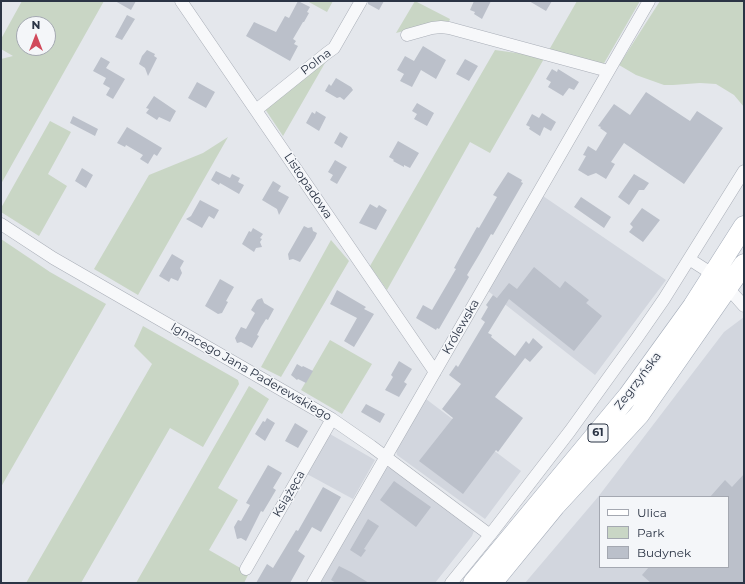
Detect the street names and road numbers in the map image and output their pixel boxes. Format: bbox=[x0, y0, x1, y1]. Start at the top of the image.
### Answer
street label: Polna bbox=[298, 46, 334, 78]
street label: Listopadowa bbox=[281, 150, 335, 222]
street label: Królewska bbox=[439, 297, 483, 357]
street label: Ignacego Jana Paderewskiego bbox=[168, 320, 334, 424]
street label: Zegrzyńska bbox=[612, 349, 664, 413]
road number: 61 bbox=[588, 424, 608, 442]
street label: Książęca bbox=[270, 468, 308, 520]

